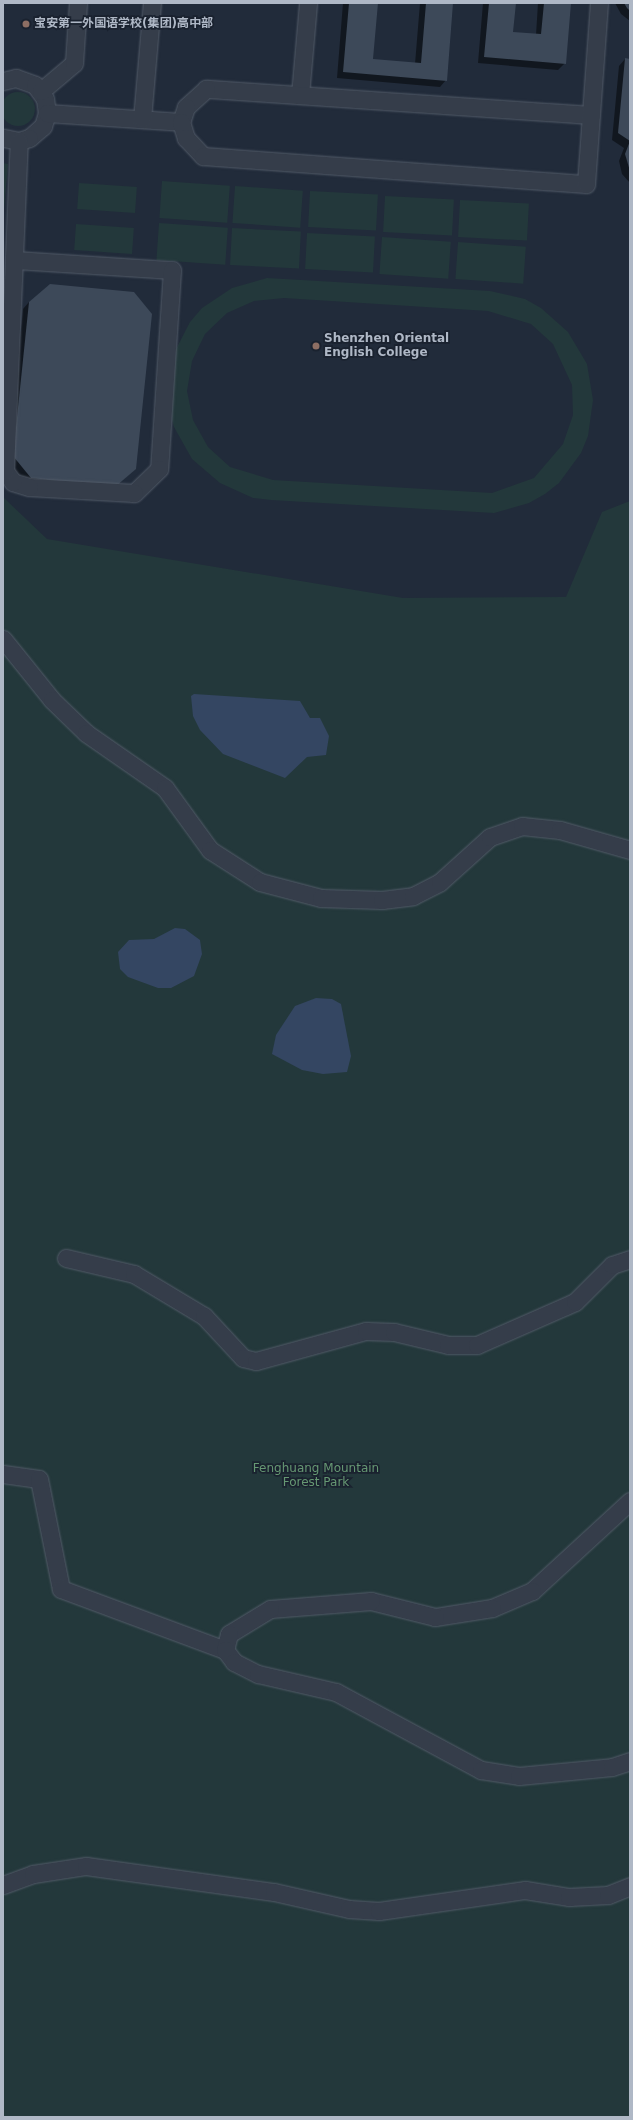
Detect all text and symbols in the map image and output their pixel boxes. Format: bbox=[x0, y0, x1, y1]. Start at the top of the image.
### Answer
place label: 宝安第一外国语学校(集团)高中部 bbox=[34, 17, 213, 31]
marker: 宝安第一外国语学校(集团)高中部 bbox=[21, 19, 31, 29]
place label: Shenzhen Oriental English College bbox=[324, 332, 449, 360]
marker: Shenzhen Oriental English College bbox=[311, 341, 321, 351]
park label: Fenghuang Mountain Forest Park bbox=[253, 1462, 379, 1490]

